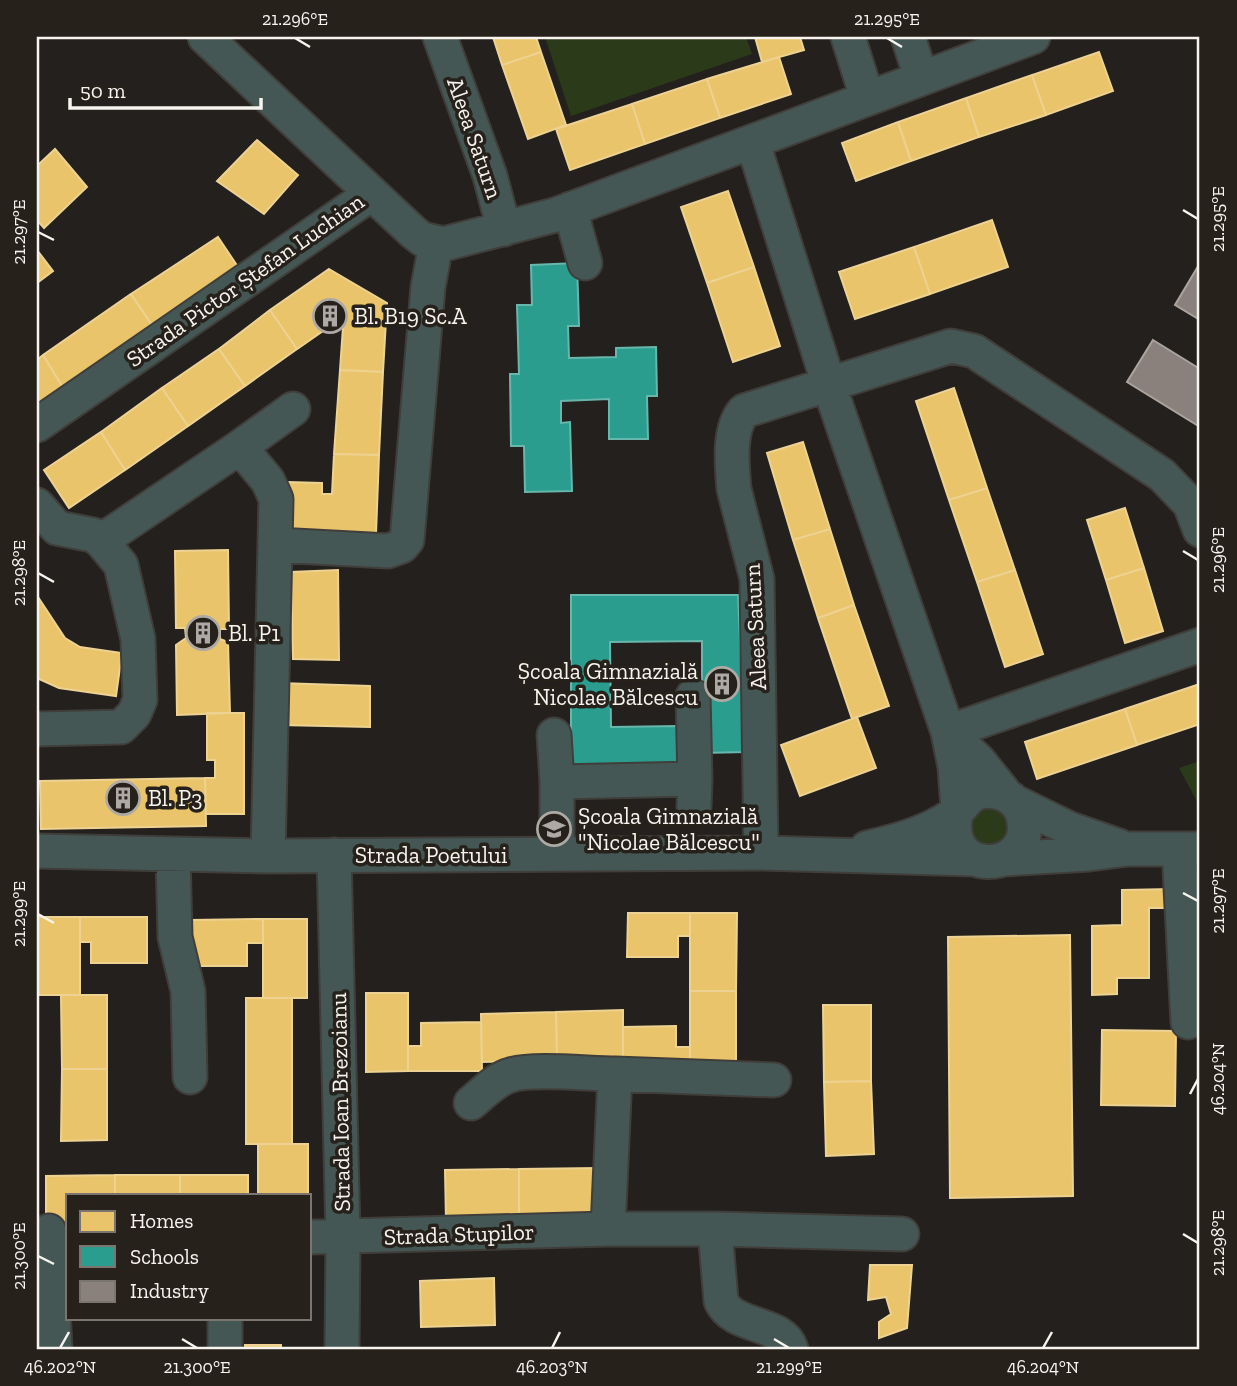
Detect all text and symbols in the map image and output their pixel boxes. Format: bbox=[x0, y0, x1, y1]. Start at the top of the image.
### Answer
text: 21.296°E bbox=[262, 8, 328, 30]
text: 21.295°E bbox=[854, 8, 920, 30]
scale bar bbox=[70, 66, 261, 110]
street label: Aleea Saturn bbox=[441, 74, 509, 202]
text: 50 m bbox=[80, 78, 126, 103]
text: 21.295°E bbox=[1207, 186, 1229, 252]
street label: Strada Pictor Ștefan Luchian bbox=[121, 187, 369, 373]
text: 21.297°E bbox=[8, 199, 30, 265]
building icon: Bl. B19 Sc.A bbox=[311, 297, 349, 335]
place label: Bl. B19 Sc.A bbox=[354, 302, 468, 330]
text: 21.296°E bbox=[1207, 527, 1229, 593]
text: 21.298°E bbox=[8, 540, 30, 606]
street label: Aleea Saturn bbox=[738, 563, 772, 691]
building icon: Bl. P1 bbox=[184, 614, 222, 652]
place label: Bl. P1 bbox=[228, 619, 280, 647]
place label: Școala Gimnazială Nicolae Bălcescu bbox=[518, 657, 698, 711]
building icon: Școala Gimnazială Nicolae Bălcescu bbox=[703, 665, 741, 703]
building icon: Bl. P3 bbox=[104, 779, 142, 817]
place label: Bl. P3 bbox=[148, 784, 202, 812]
place label: Școala Gimnazială "Nicolae Bălcescu" bbox=[578, 802, 760, 856]
school or university icon: Școala Gimnazială "Nicolae Bălcescu" bbox=[535, 810, 573, 848]
street label: Strada Poetului bbox=[355, 841, 507, 869]
text: 21.297°E bbox=[1207, 868, 1229, 934]
text: 21.299°E bbox=[8, 881, 30, 947]
street label: Strada Ioan Brezoianu bbox=[324, 992, 356, 1212]
text: 46.204°N bbox=[1207, 1043, 1229, 1115]
legend bbox=[66, 1194, 312, 1320]
text: Homes bbox=[130, 1208, 193, 1233]
text: 21.298°E bbox=[1207, 1210, 1229, 1276]
street label: Strada Stupilor bbox=[383, 1217, 535, 1251]
text: 21.300°E bbox=[8, 1222, 30, 1290]
text: Schools bbox=[130, 1244, 199, 1269]
text: Industry bbox=[130, 1278, 209, 1303]
text: 46.202°N bbox=[24, 1356, 96, 1378]
text: 21.300°E bbox=[163, 1356, 231, 1378]
text: 46.203°N bbox=[516, 1356, 588, 1378]
text: 21.299°E bbox=[756, 1356, 822, 1378]
text: 46.204°N bbox=[1007, 1356, 1079, 1378]

